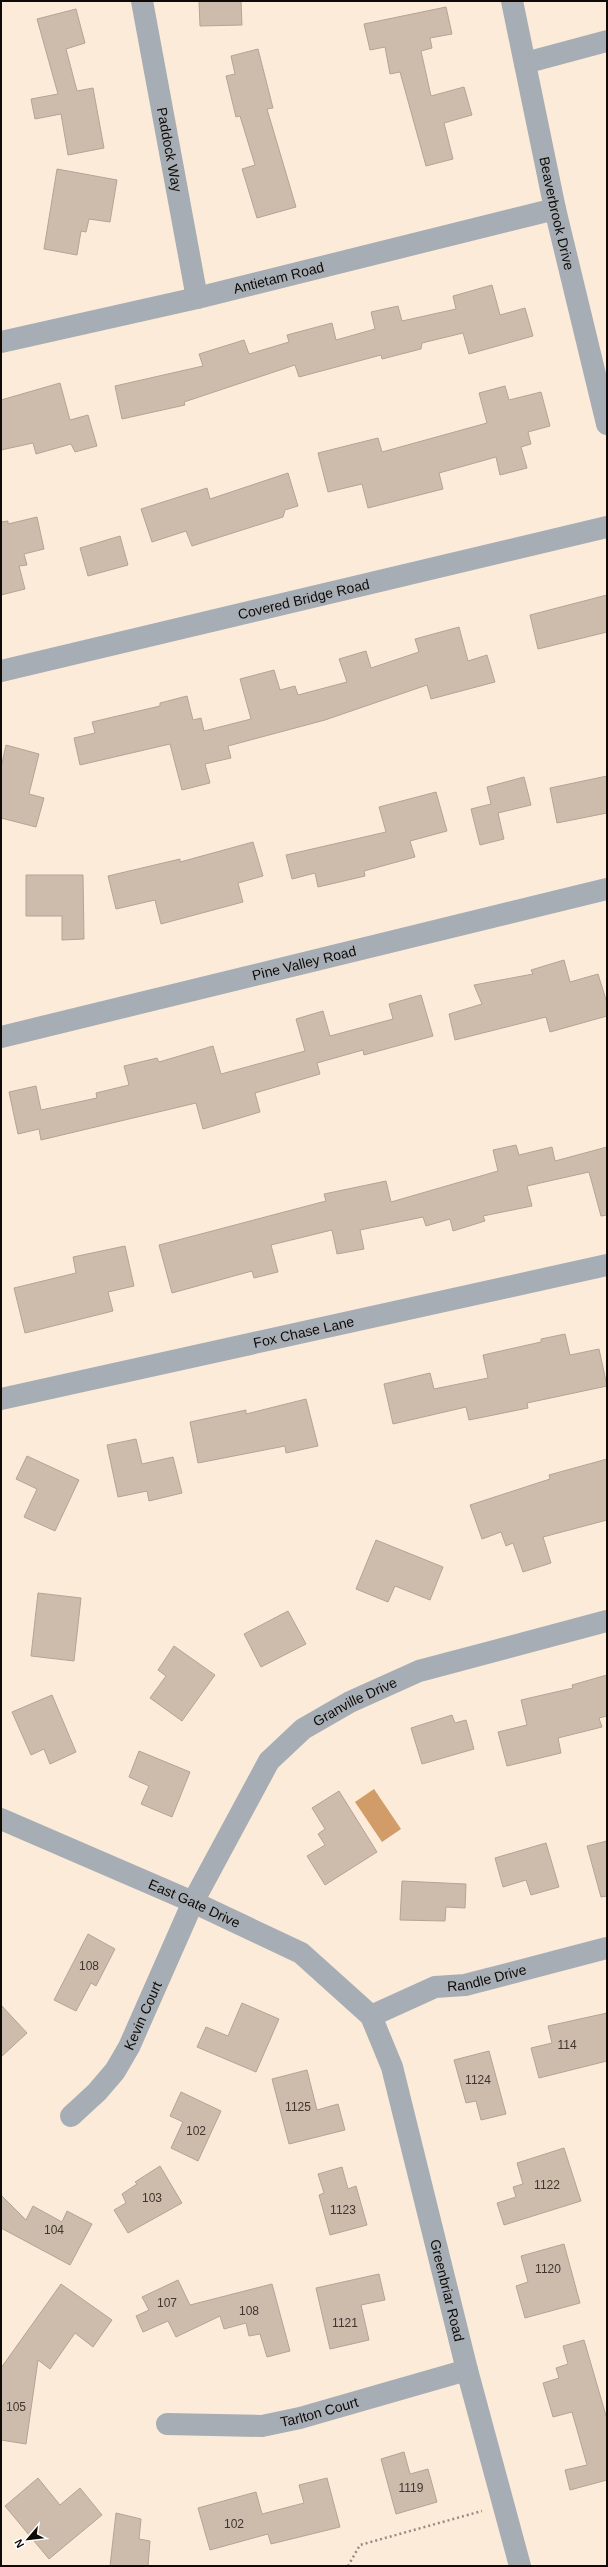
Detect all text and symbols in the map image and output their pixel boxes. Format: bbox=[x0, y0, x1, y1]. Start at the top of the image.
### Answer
street label: Paddock Way bbox=[154, 106, 185, 193]
street label: Beaverbrook Drive bbox=[536, 155, 578, 272]
street label: Antietam Road bbox=[232, 259, 326, 297]
street label: Covered Bridge Road bbox=[236, 576, 371, 622]
street label: Pine Valley Road bbox=[250, 943, 358, 983]
street label: Fox Chase Lane bbox=[252, 1313, 356, 1351]
street label: Granville Drive bbox=[310, 1674, 400, 1730]
street label: East Gate Drive bbox=[146, 1876, 243, 1931]
house number: 108 bbox=[79, 1959, 99, 1973]
street label: Randle Drive bbox=[447, 1961, 528, 1994]
street label: Kevin Court bbox=[121, 1979, 165, 2052]
house number: 114 bbox=[557, 2038, 577, 2052]
house number: 1124 bbox=[465, 2073, 491, 2087]
house number: 1125 bbox=[285, 2100, 311, 2114]
house number: 102 bbox=[186, 2124, 206, 2138]
house number: 1122 bbox=[534, 2178, 560, 2192]
house number: 103 bbox=[142, 2191, 162, 2205]
house number: 1123 bbox=[330, 2203, 356, 2217]
house number: 104 bbox=[44, 2223, 64, 2237]
street label: Greenbriar Road bbox=[427, 2238, 468, 2343]
house number: 1120 bbox=[535, 2262, 561, 2276]
house number: 107 bbox=[157, 2296, 177, 2310]
house number: 108 bbox=[239, 2304, 259, 2318]
house number: 1121 bbox=[332, 2316, 358, 2330]
street label: Tarlton Court bbox=[279, 2394, 360, 2430]
house number: 105 bbox=[6, 2400, 26, 2414]
house number: 1119 bbox=[399, 2481, 424, 2495]
house number: 102 bbox=[224, 2517, 244, 2531]
north arrow bbox=[8, 2519, 48, 2559]
text: N bbox=[12, 2537, 26, 2550]

